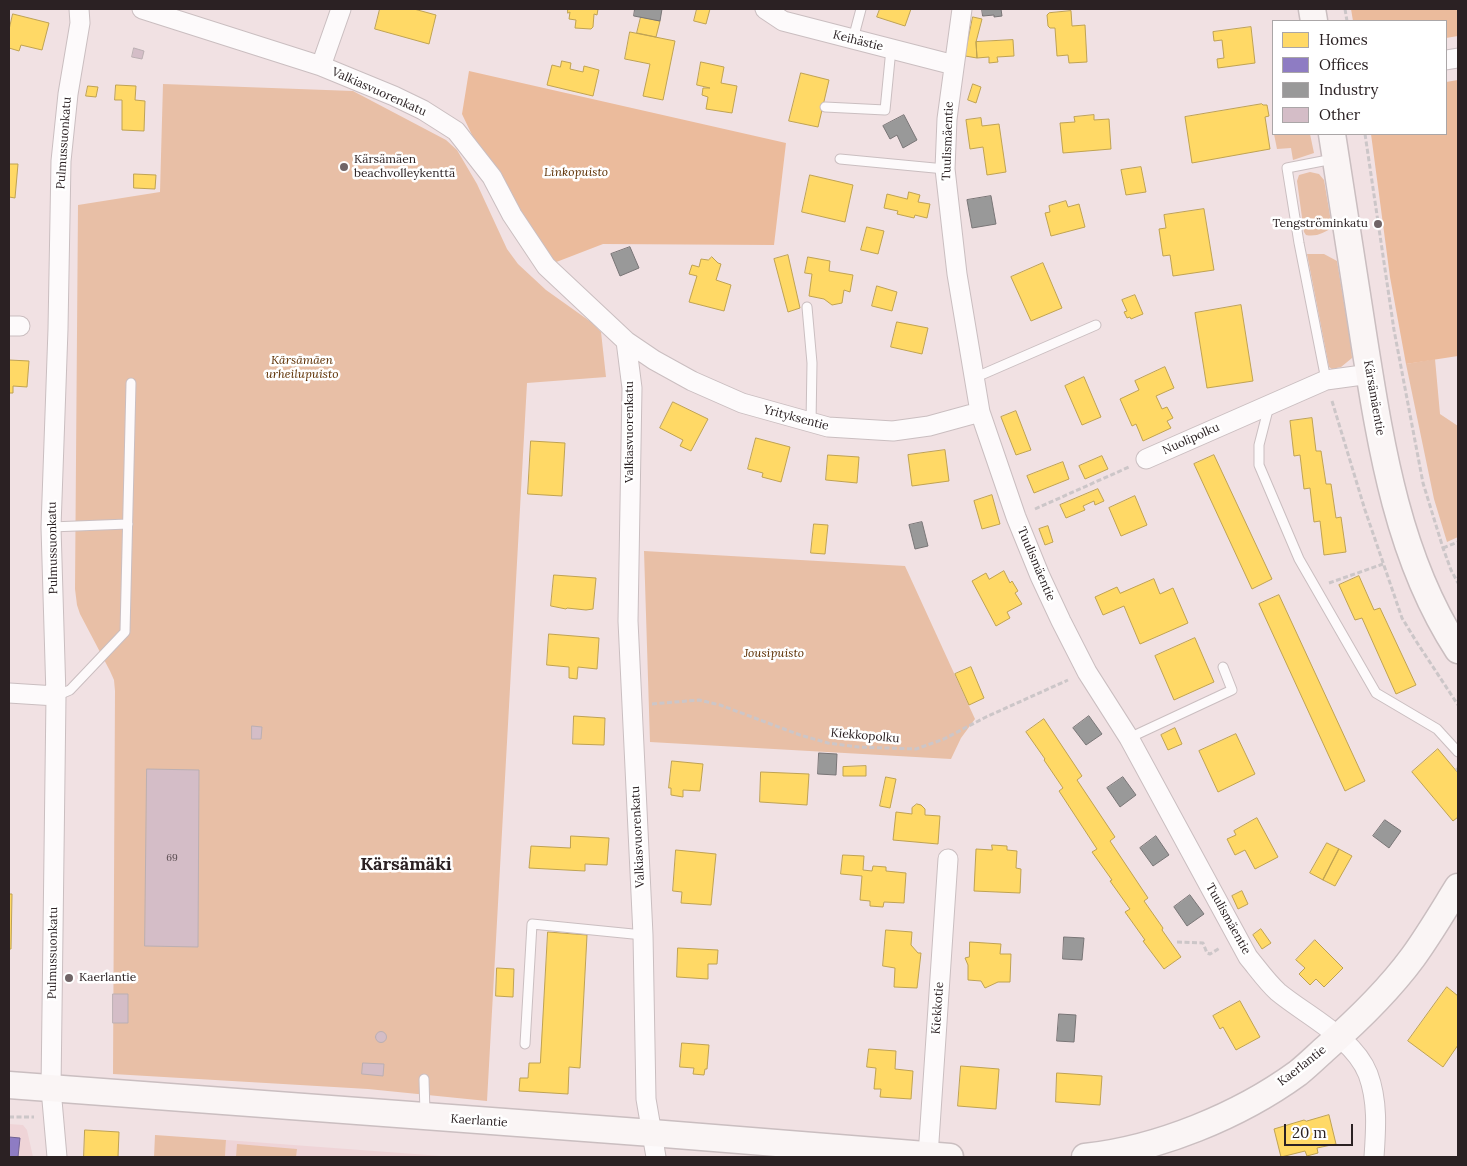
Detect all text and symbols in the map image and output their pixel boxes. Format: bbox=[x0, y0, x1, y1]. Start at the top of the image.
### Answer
legend bbox=[1272, 20, 1447, 135]
street label: Keihästie bbox=[831, 28, 885, 54]
text: Homes bbox=[1319, 30, 1368, 49]
text: Offices bbox=[1319, 55, 1368, 74]
street label: Valkiasvuorenkatu bbox=[329, 65, 429, 119]
text: Industry bbox=[1319, 80, 1378, 99]
street label: Pulmussuonkatu bbox=[54, 96, 74, 190]
street label: Tuulismäentie bbox=[939, 101, 957, 181]
text: Other bbox=[1319, 105, 1360, 124]
place label: Kärsämäen beachvolleykenttä bbox=[354, 153, 455, 181]
marker: Kärsämäen beachvolleykenttä bbox=[338, 161, 350, 173]
park label: Linkopuisto bbox=[544, 166, 608, 180]
place label: Tengströminkatu bbox=[1272, 217, 1368, 231]
marker: Tengströminkatu bbox=[1372, 218, 1384, 230]
park label: Kärsämäen urheilupuisto bbox=[265, 354, 339, 382]
street label: Kärsämäentie bbox=[1360, 359, 1388, 437]
street label: Valkiasvuorenkatu bbox=[623, 381, 637, 483]
street label: Yrityksentie bbox=[762, 402, 830, 434]
street label: Nuolipolku bbox=[1160, 420, 1222, 458]
street label: Pulmussuonkatu bbox=[45, 502, 61, 594]
street label: Tuulismäentie bbox=[1014, 525, 1058, 603]
park label: Jousipuisto bbox=[744, 647, 804, 661]
street label: Kiekkopolku bbox=[830, 726, 900, 746]
street label: Valkiasvuorenkatu bbox=[628, 786, 648, 888]
house number: 69 bbox=[166, 852, 178, 864]
district label: Kärsämäki bbox=[360, 854, 452, 876]
street label: Tuulismäentie bbox=[1203, 881, 1253, 957]
street label: Pulmussuonkatu bbox=[45, 907, 61, 999]
place label: Kaerlantie bbox=[79, 971, 136, 985]
marker: Kaerlantie bbox=[63, 972, 75, 984]
street label: Kiekkotie bbox=[929, 981, 947, 1035]
street label: Kaerlantie bbox=[1275, 1043, 1329, 1089]
street label: Kaerlantie bbox=[450, 1112, 508, 1130]
scale bar bbox=[1287, 1114, 1356, 1146]
text: 20 m bbox=[1292, 1123, 1327, 1142]

